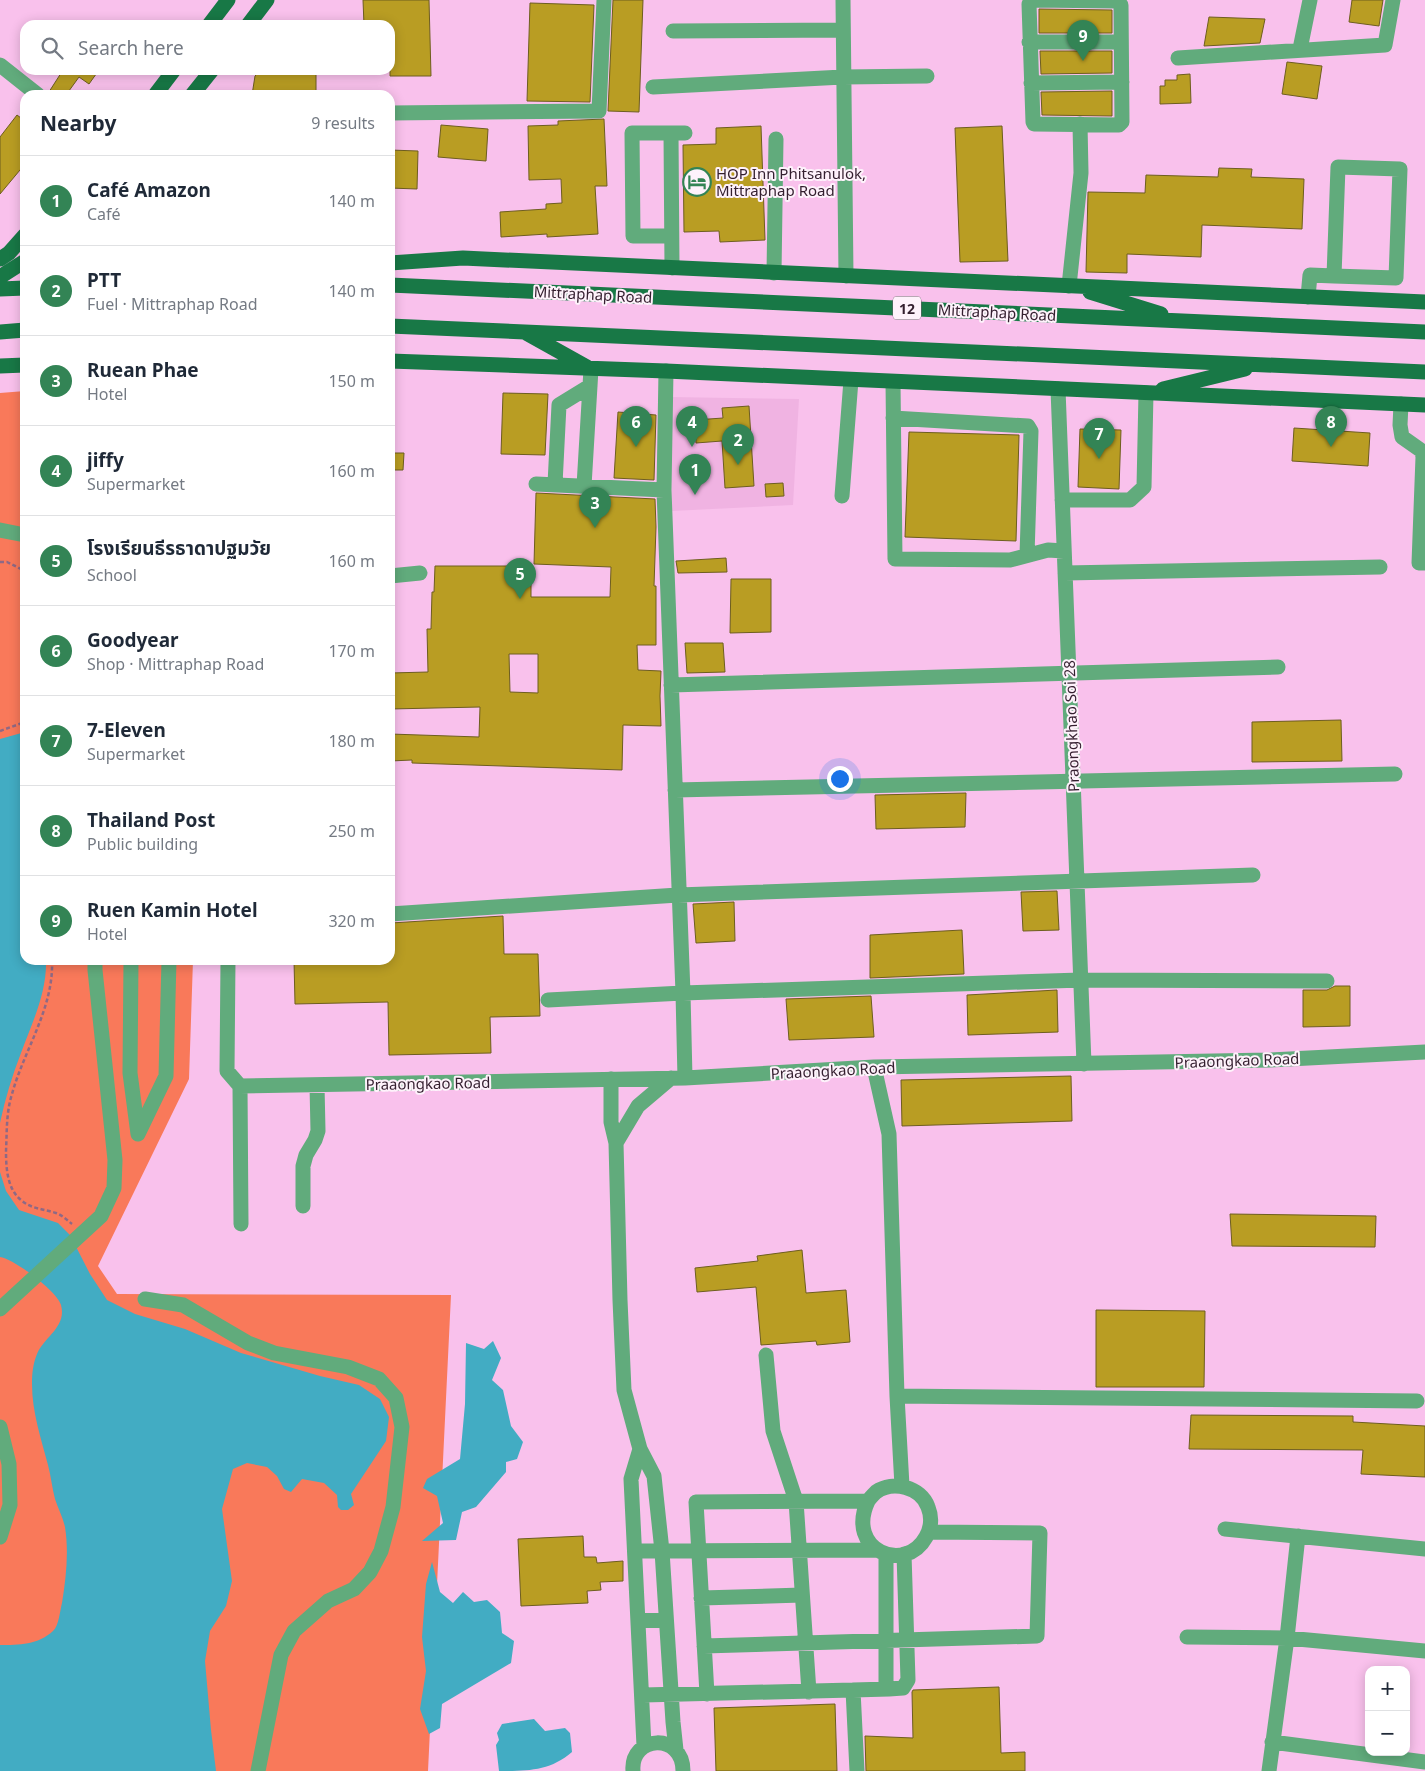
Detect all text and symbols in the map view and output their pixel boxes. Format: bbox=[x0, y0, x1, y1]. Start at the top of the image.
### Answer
search box bbox=[20, 20, 395, 75]
pin: 9 bbox=[1067, 20, 1099, 61]
icon: search bbox=[38, 34, 66, 62]
text: Search here bbox=[78, 35, 184, 61]
text: Nearby bbox=[40, 109, 116, 137]
text: 9 results bbox=[311, 112, 375, 134]
place label: HOP Inn Phitsanulok, Mittraphap Road bbox=[716, 163, 866, 200]
hotel icon: HOP Inn Phitsanulok, Mittraphap Road bbox=[682, 167, 712, 197]
text: Café Amazon bbox=[87, 177, 211, 203]
text: 1 bbox=[51, 190, 61, 212]
text: 140 m bbox=[328, 190, 375, 212]
text: Café bbox=[87, 203, 121, 225]
text: PTT bbox=[87, 267, 121, 293]
text: 2 bbox=[51, 280, 61, 302]
text: 140 m bbox=[328, 280, 375, 302]
street label: Mittraphap Road bbox=[533, 281, 653, 307]
text: Fuel · Mittraphap Road bbox=[87, 293, 258, 315]
road number: 12 bbox=[893, 296, 921, 320]
street label: Mittraphap Road bbox=[937, 299, 1057, 325]
text: Ruean Phae bbox=[87, 357, 199, 383]
text: 3 bbox=[51, 370, 61, 392]
text: 150 m bbox=[328, 370, 375, 392]
text: Hotel bbox=[87, 383, 127, 405]
pin: 6 bbox=[620, 406, 652, 447]
pin: 4 bbox=[676, 406, 708, 447]
pin: 8 bbox=[1315, 406, 1347, 447]
pin: 7 bbox=[1083, 418, 1115, 459]
pin: 2 bbox=[722, 424, 754, 465]
text: jiffy bbox=[87, 447, 124, 473]
pin: 1 bbox=[679, 454, 711, 495]
text: 4 bbox=[51, 460, 61, 482]
text: 160 m bbox=[328, 460, 375, 482]
text: Supermarket bbox=[87, 473, 185, 495]
pin: 3 bbox=[579, 487, 611, 528]
text: โรงเรียนธีรธาดาปฐมวัย bbox=[87, 535, 271, 561]
text: 5 bbox=[51, 550, 61, 572]
text: 160 m bbox=[328, 550, 375, 572]
pin: 5 bbox=[504, 558, 536, 599]
text: School bbox=[87, 564, 137, 586]
text: Goodyear bbox=[87, 627, 179, 653]
text: 6 bbox=[51, 640, 61, 662]
text: 170 m bbox=[328, 640, 375, 662]
text: Shop · Mittraphap Road bbox=[87, 653, 264, 675]
street label: Praongkhao Soi 28 bbox=[1059, 660, 1083, 792]
text: 7-Eleven bbox=[87, 717, 166, 743]
text: 7 bbox=[51, 730, 61, 752]
text: 180 m bbox=[328, 730, 375, 752]
text: Supermarket bbox=[87, 743, 185, 765]
your location bbox=[827, 766, 853, 792]
text: Thailand Post bbox=[87, 807, 215, 833]
text: 8 bbox=[51, 820, 61, 842]
text: 250 m bbox=[328, 820, 375, 842]
text: Public building bbox=[87, 833, 198, 855]
text: Ruen Kamin Hotel bbox=[87, 897, 258, 923]
text: 9 bbox=[51, 910, 61, 932]
text: 320 m bbox=[328, 910, 375, 932]
text: Hotel bbox=[87, 923, 127, 945]
street label: Praaongkao Road bbox=[1174, 1048, 1300, 1072]
street label: Praaongkao Road bbox=[770, 1057, 896, 1083]
street label: Praaongkao Road bbox=[365, 1072, 491, 1094]
map controls bbox=[1365, 1666, 1410, 1756]
button: + bbox=[1365, 1666, 1410, 1711]
button: − bbox=[1365, 1711, 1410, 1756]

